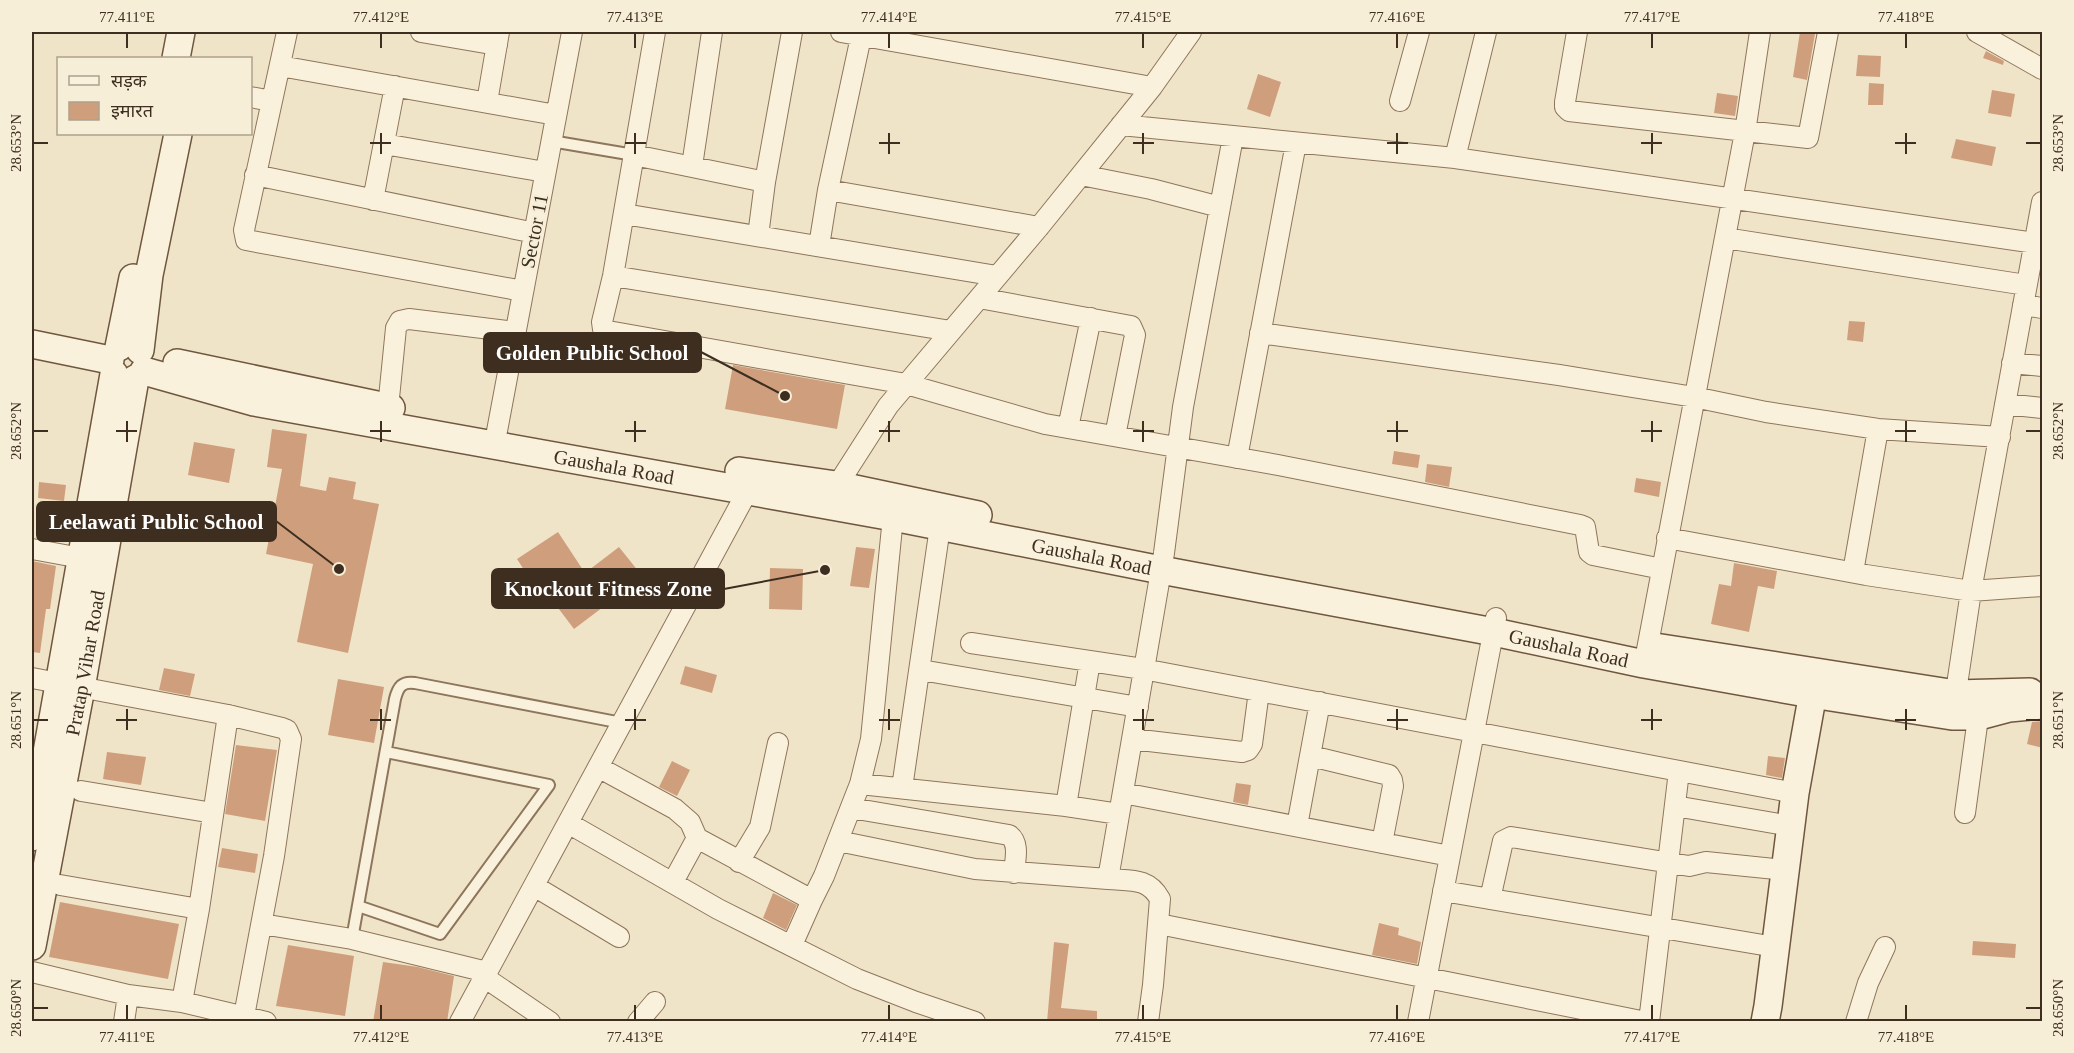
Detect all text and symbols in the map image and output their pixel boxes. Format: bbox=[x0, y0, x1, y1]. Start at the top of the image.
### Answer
text: 77.411°E bbox=[99, 9, 155, 25]
text: 77.412°E bbox=[353, 9, 409, 25]
text: 77.413°E bbox=[607, 9, 663, 25]
text: 77.414°E bbox=[861, 9, 917, 25]
text: 77.415°E bbox=[1115, 9, 1171, 25]
text: 77.416°E bbox=[1369, 9, 1425, 25]
text: 77.417°E bbox=[1624, 9, 1680, 25]
text: 77.418°E bbox=[1878, 9, 1934, 25]
legend bbox=[57, 57, 252, 135]
text: सड़क bbox=[111, 71, 148, 91]
text: इमारत bbox=[111, 101, 154, 121]
text: 28.653°N bbox=[8, 114, 24, 172]
text: 28.653°N bbox=[2050, 114, 2066, 172]
street label: Sector 11 bbox=[516, 192, 552, 270]
callout: Golden Public School bbox=[484, 333, 701, 372]
text: Golden Public School bbox=[496, 341, 688, 365]
text: 28.652°N bbox=[8, 402, 24, 460]
text: 28.652°N bbox=[2050, 402, 2066, 460]
street label: Gaushala Road bbox=[552, 445, 676, 488]
callout: Leelawati Public School bbox=[37, 502, 276, 541]
text: Leelawati Public School bbox=[49, 510, 263, 534]
street label: Gaushala Road bbox=[1030, 534, 1153, 579]
callout: Knockout Fitness Zone bbox=[492, 569, 724, 608]
text: Knockout Fitness Zone bbox=[504, 577, 712, 601]
street label: Pratap Vihar Road bbox=[61, 589, 109, 738]
street label: Gaushala Road bbox=[1507, 625, 1631, 671]
text: 28.651°N bbox=[8, 691, 24, 749]
text: 28.651°N bbox=[2050, 691, 2066, 749]
text: 28.650°N bbox=[8, 979, 24, 1037]
text: 28.650°N bbox=[2050, 979, 2066, 1037]
text: 77.411°E bbox=[99, 1029, 155, 1045]
text: 77.412°E bbox=[353, 1029, 409, 1045]
text: 77.413°E bbox=[607, 1029, 663, 1045]
text: 77.414°E bbox=[861, 1029, 917, 1045]
text: 77.415°E bbox=[1115, 1029, 1171, 1045]
text: 77.416°E bbox=[1369, 1029, 1425, 1045]
text: 77.417°E bbox=[1624, 1029, 1680, 1045]
text: 77.418°E bbox=[1878, 1029, 1934, 1045]

